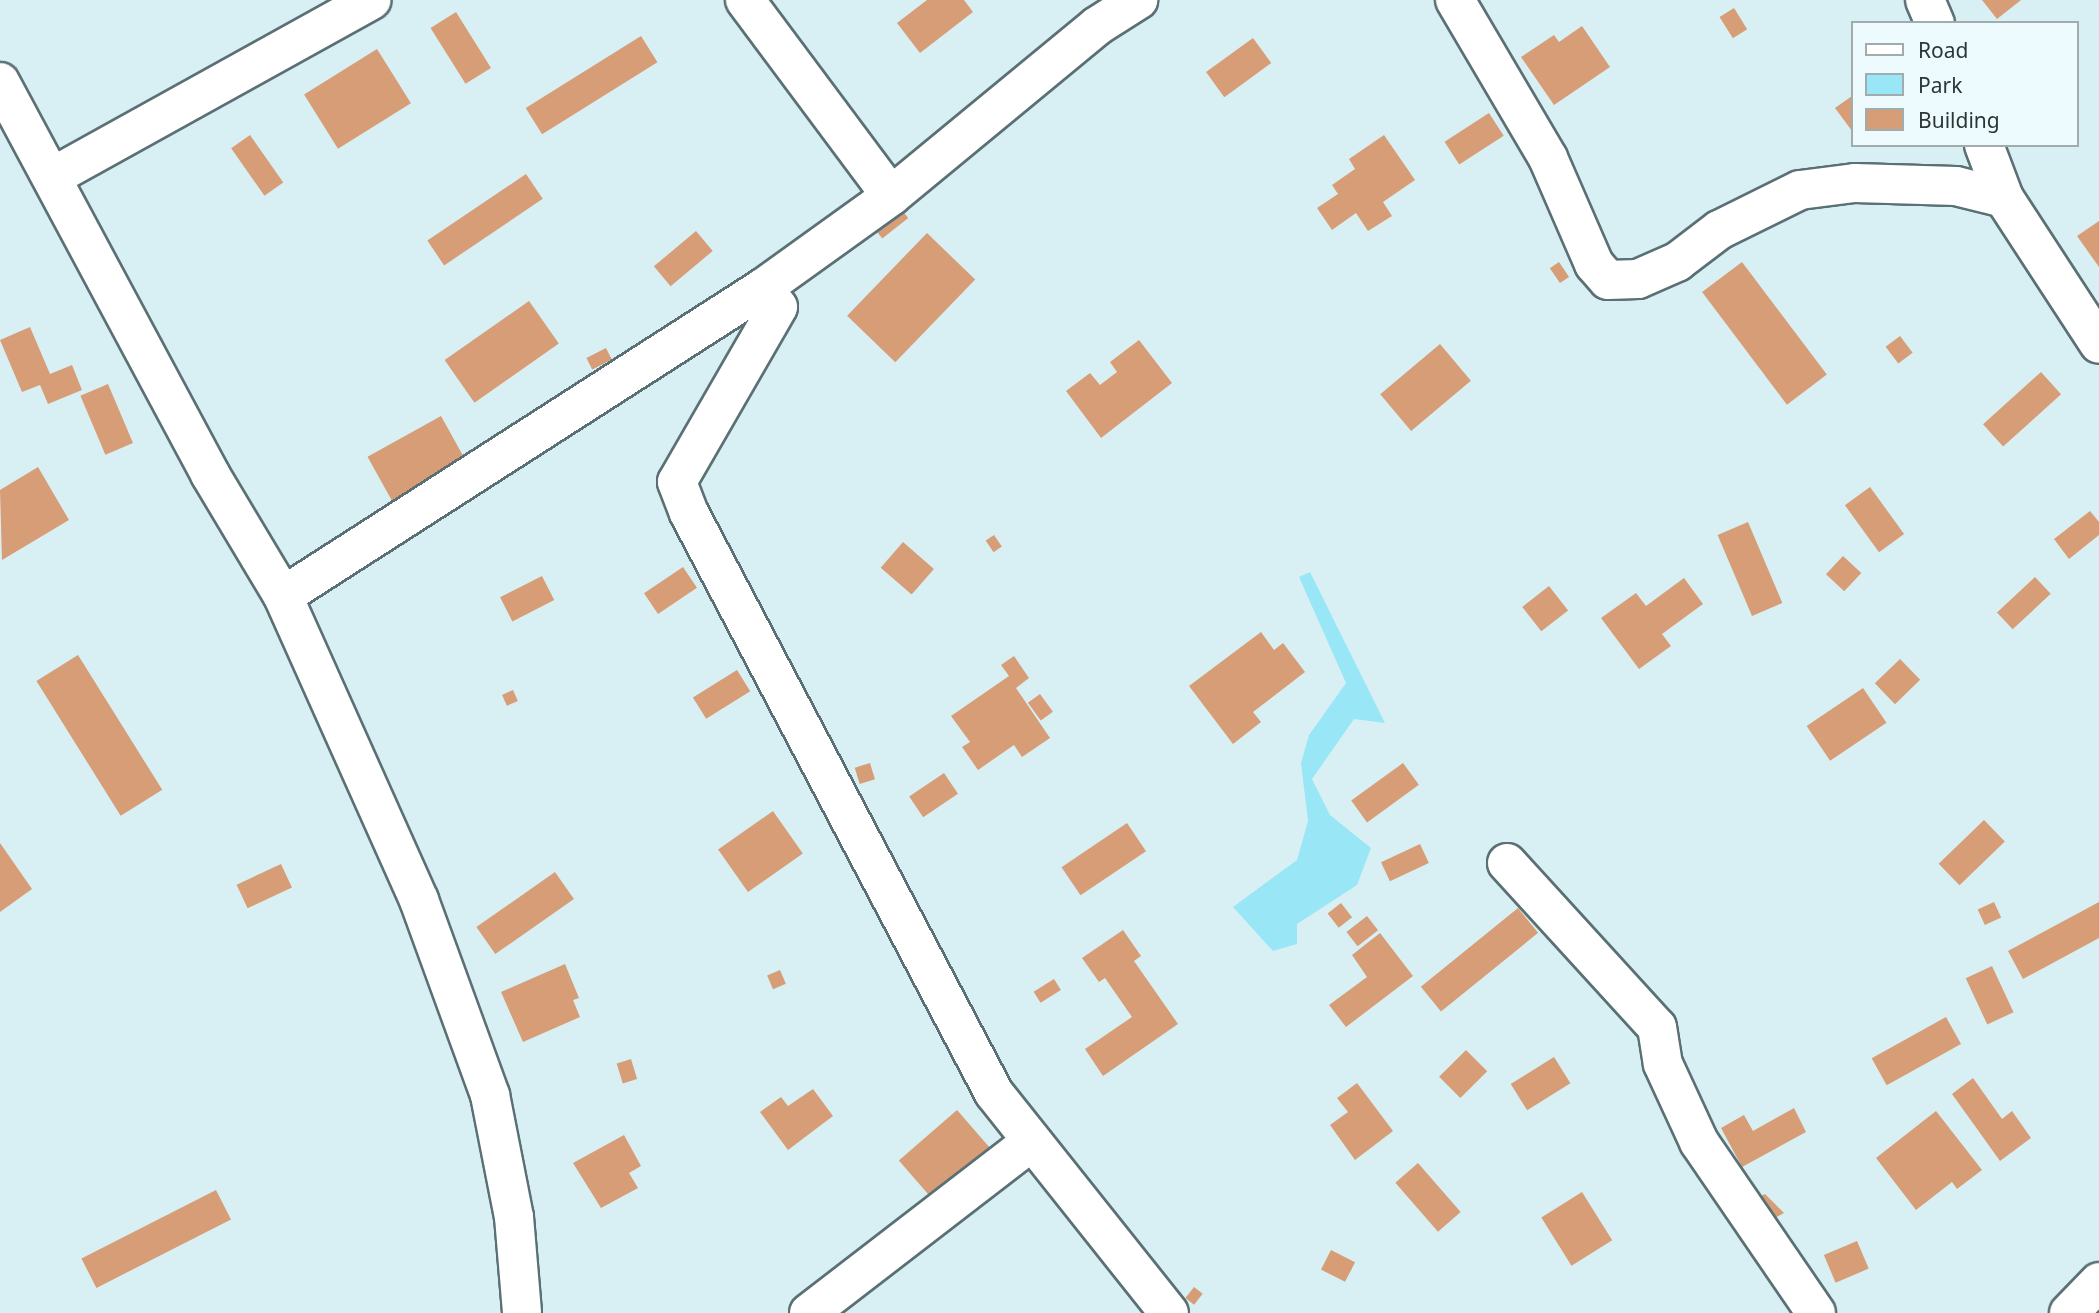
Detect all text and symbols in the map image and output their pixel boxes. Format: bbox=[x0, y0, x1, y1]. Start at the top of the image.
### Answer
legend bbox=[1850, 21, 2078, 147]
text: Road bbox=[1918, 36, 1968, 64]
text: Park bbox=[1918, 71, 1962, 99]
text: Building bbox=[1918, 106, 2000, 134]

